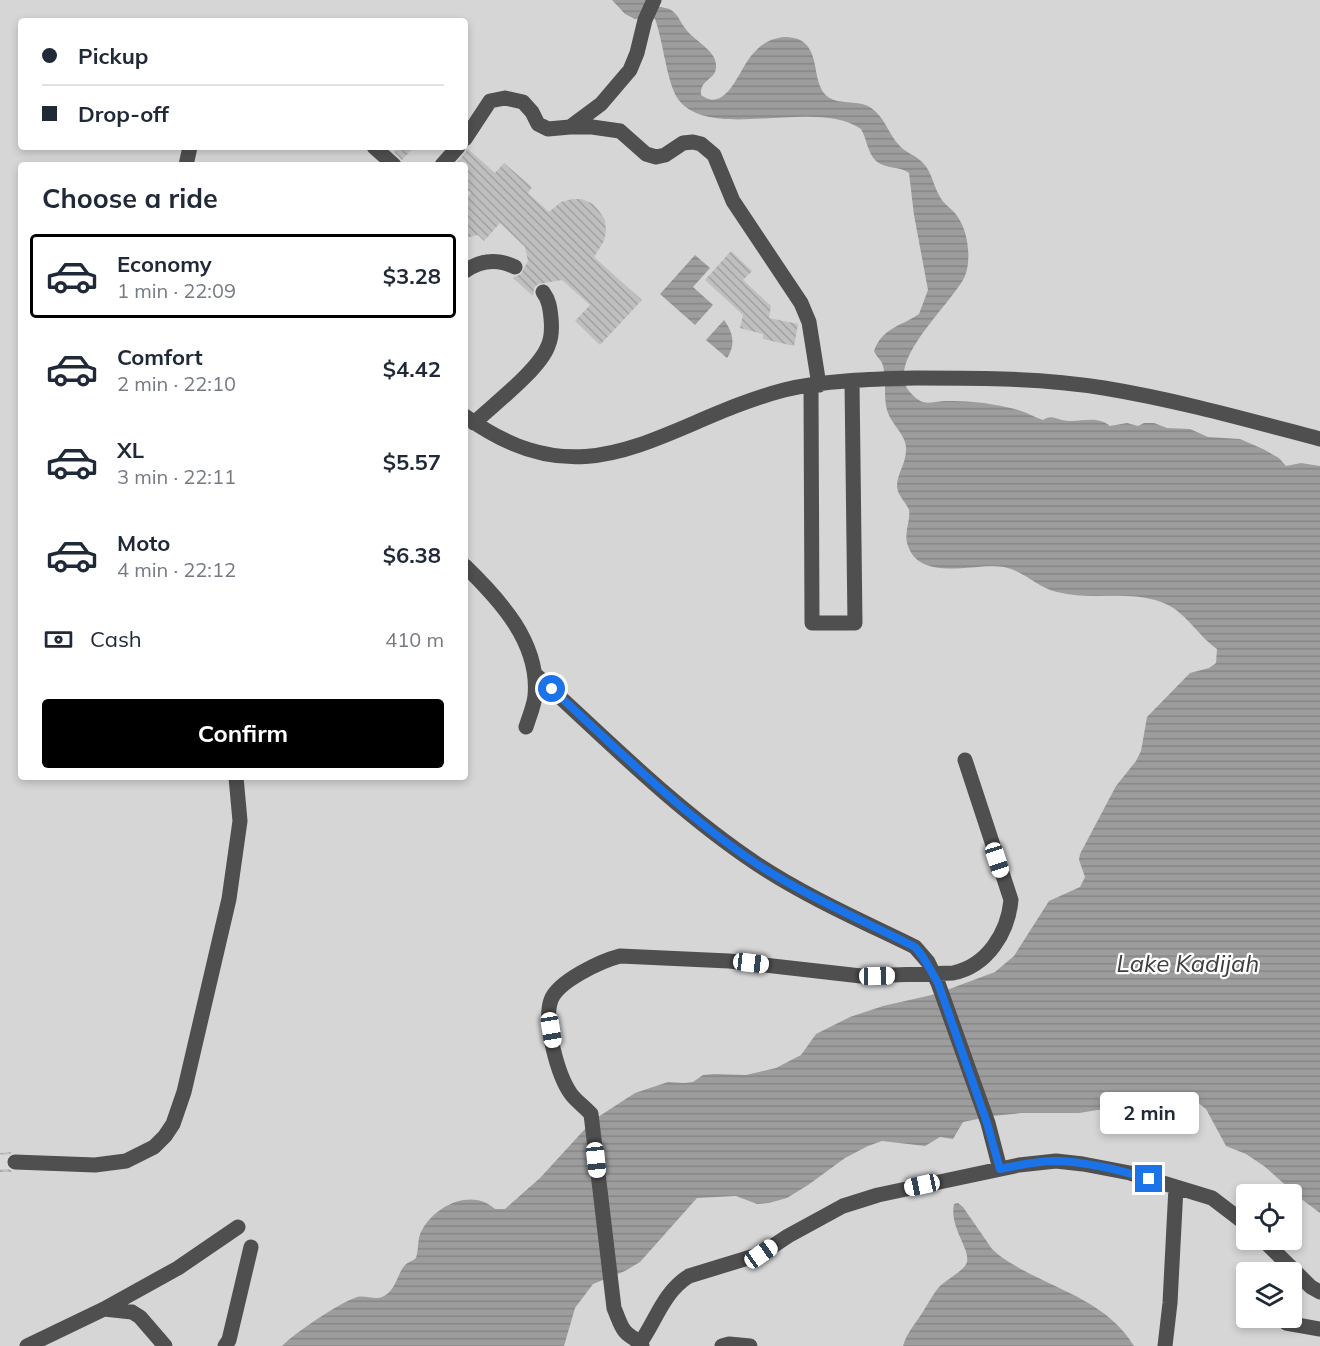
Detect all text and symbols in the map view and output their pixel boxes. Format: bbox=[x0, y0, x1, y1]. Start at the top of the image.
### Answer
text: Pickup bbox=[78, 42, 148, 70]
text: Drop-off bbox=[78, 100, 169, 128]
text: Choose a ride bbox=[42, 181, 218, 215]
icon: car bbox=[45, 249, 99, 303]
text: Economy bbox=[117, 250, 212, 278]
text: $3.28 bbox=[383, 262, 441, 290]
text: 1 min · 22:09 bbox=[117, 278, 236, 303]
icon: car bbox=[45, 342, 99, 396]
text: Comfort bbox=[117, 343, 203, 371]
text: $4.42 bbox=[383, 355, 441, 383]
text: 2 min · 22:10 bbox=[117, 371, 236, 396]
icon: car bbox=[45, 435, 99, 489]
text: XL bbox=[117, 436, 144, 464]
text: $5.57 bbox=[383, 448, 441, 476]
text: 3 min · 22:11 bbox=[117, 464, 236, 489]
icon: car bbox=[45, 528, 99, 582]
text: Moto bbox=[117, 529, 170, 557]
text: $6.38 bbox=[383, 541, 441, 569]
text: 4 min · 22:12 bbox=[117, 557, 236, 582]
icon: cash bbox=[42, 623, 75, 656]
text: Cash bbox=[90, 625, 142, 653]
text: 410 m bbox=[385, 627, 444, 652]
route start bbox=[538, 675, 565, 702]
button: Confirm bbox=[42, 699, 444, 768]
car bbox=[983, 840, 1011, 880]
water label: Lake Kadijah bbox=[1117, 948, 1259, 978]
car bbox=[732, 952, 770, 974]
car bbox=[859, 967, 895, 985]
car bbox=[539, 1011, 563, 1049]
callout: 2 min bbox=[1100, 1092, 1198, 1134]
text: 2 min bbox=[1123, 1100, 1176, 1125]
car bbox=[585, 1141, 607, 1179]
route end bbox=[1135, 1165, 1162, 1192]
car bbox=[903, 1172, 941, 1198]
map controls bbox=[1236, 1184, 1302, 1328]
button: locate bbox=[1236, 1184, 1302, 1250]
car bbox=[741, 1236, 781, 1272]
button: layers bbox=[1236, 1262, 1302, 1328]

